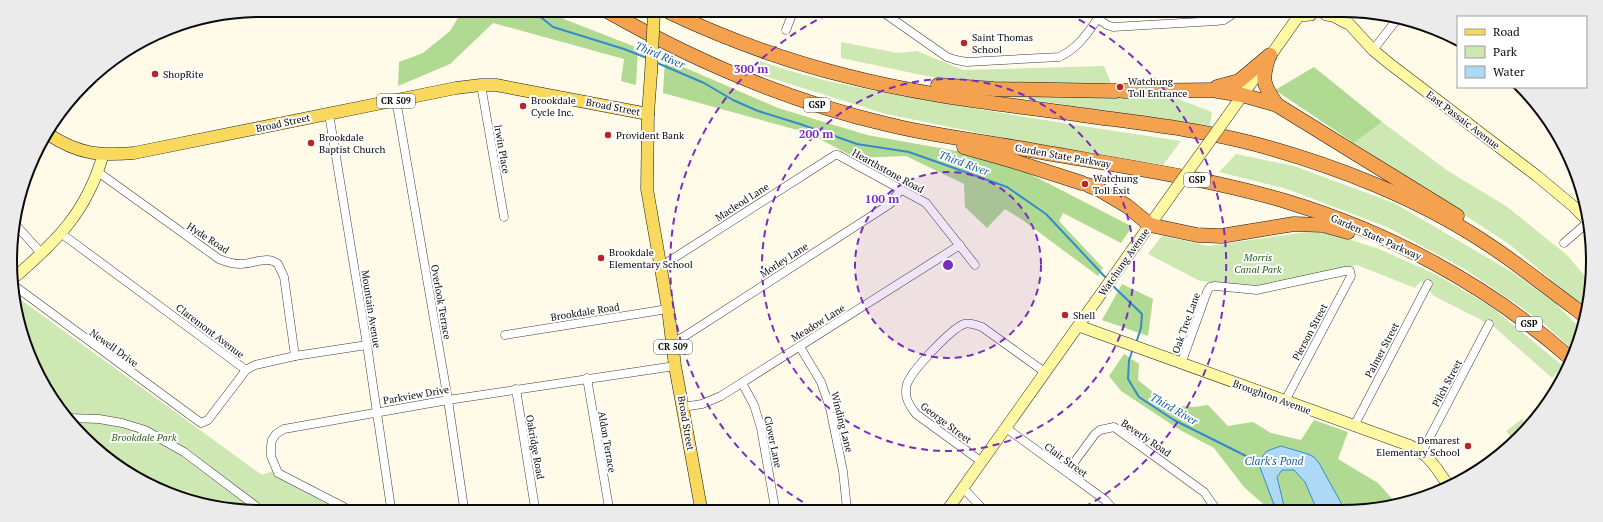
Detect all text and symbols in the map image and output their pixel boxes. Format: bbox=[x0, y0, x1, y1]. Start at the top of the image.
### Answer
legend bbox=[1457, 16, 1587, 88]
text: Road bbox=[1493, 24, 1520, 39]
place label: Saint Thomas School bbox=[972, 31, 1033, 56]
water label: Third River bbox=[633, 38, 688, 72]
marker: Saint Thomas School bbox=[959, 38, 969, 48]
text: Park bbox=[1493, 44, 1518, 59]
text: 300 m bbox=[734, 61, 768, 76]
text: Water bbox=[1493, 64, 1525, 79]
place label: ShopRite bbox=[163, 68, 204, 81]
marker: ShopRite bbox=[150, 69, 160, 79]
place label: Watchung Toll Entrance bbox=[1128, 75, 1187, 100]
marker: Watchung Toll Entrance bbox=[1115, 82, 1125, 92]
street label: East Passaic Avenue bbox=[1424, 88, 1502, 152]
road number: CR 509 bbox=[377, 94, 415, 108]
place label: Brookdale Cycle Inc. bbox=[531, 94, 576, 119]
street label: Broad Street bbox=[585, 95, 642, 119]
road number: GSP bbox=[804, 98, 830, 112]
marker: Brookdale Cycle Inc. bbox=[518, 101, 528, 111]
street label: Broad Street bbox=[255, 111, 312, 135]
street label: Irwin Place bbox=[491, 123, 513, 175]
text: 200 m bbox=[799, 126, 833, 141]
place label: Provident Bank bbox=[616, 129, 685, 142]
marker: Provident Bank bbox=[603, 130, 613, 140]
place label: Brookdale Baptist Church bbox=[319, 131, 385, 156]
marker: Brookdale Baptist Church bbox=[306, 138, 316, 148]
street label: Garden State Parkway bbox=[1014, 141, 1113, 171]
street label: Hearthstone Road bbox=[850, 146, 927, 196]
water label: Third River bbox=[937, 147, 992, 179]
place label: Watchung Toll Exit bbox=[1093, 172, 1139, 197]
road number: GSP bbox=[1184, 173, 1210, 187]
marker: Watchung Toll Exit bbox=[1080, 179, 1090, 189]
street label: Macleod Lane bbox=[713, 180, 771, 224]
text: 100 m bbox=[865, 191, 899, 206]
street label: Garden State Parkway bbox=[1329, 211, 1424, 263]
street label: Hyde Road bbox=[184, 220, 232, 257]
street label: Watchung Avenue bbox=[1096, 226, 1152, 298]
street label: Morley Lane bbox=[757, 240, 811, 280]
place label: Brookdale Elementary School bbox=[609, 246, 693, 271]
park label: Morris Canal Park bbox=[1234, 251, 1282, 276]
marker: Brookdale Elementary School bbox=[596, 253, 606, 263]
centre of rings bbox=[941, 258, 955, 272]
street label: Overlook Terrace bbox=[428, 264, 454, 340]
street label: Mountain Avenue bbox=[358, 269, 384, 349]
street label: Oak Tree Lane bbox=[1169, 291, 1203, 355]
street label: Brookdale Road bbox=[550, 300, 621, 324]
street label: Claremont Avenue bbox=[173, 301, 247, 361]
street label: Meadow Lane bbox=[789, 301, 847, 345]
street label: Pierson Street bbox=[1290, 301, 1331, 363]
place label: Shell bbox=[1073, 309, 1095, 322]
marker: Shell bbox=[1060, 310, 1070, 320]
road number: GSP bbox=[1516, 317, 1542, 331]
street label: Palmer Street bbox=[1362, 320, 1402, 380]
street label: Newell Drive bbox=[87, 326, 141, 370]
road number: CR 509 bbox=[654, 340, 692, 354]
street label: Pilch Street bbox=[1429, 357, 1465, 409]
street label: Broughton Avenue bbox=[1231, 377, 1313, 417]
street label: Parkview Drive bbox=[382, 383, 450, 407]
street label: Winding Lane bbox=[828, 390, 856, 454]
water label: Third River bbox=[1148, 390, 1201, 429]
street label: Broad Street bbox=[675, 395, 697, 452]
street label: George Street bbox=[918, 400, 974, 447]
street label: Aldon Terrace bbox=[595, 410, 619, 474]
street label: Oakridge Road bbox=[523, 414, 547, 481]
street label: Clover Lane bbox=[761, 415, 785, 469]
street label: Beverly Road bbox=[1119, 417, 1174, 460]
park label: Brookdale Park bbox=[111, 431, 177, 444]
place label: Demarest Elementary School bbox=[1376, 434, 1460, 459]
street label: Clair Street bbox=[1042, 440, 1090, 480]
marker: Demarest Elementary School bbox=[1463, 441, 1473, 451]
water label: Clark's Pond bbox=[1244, 454, 1304, 468]

